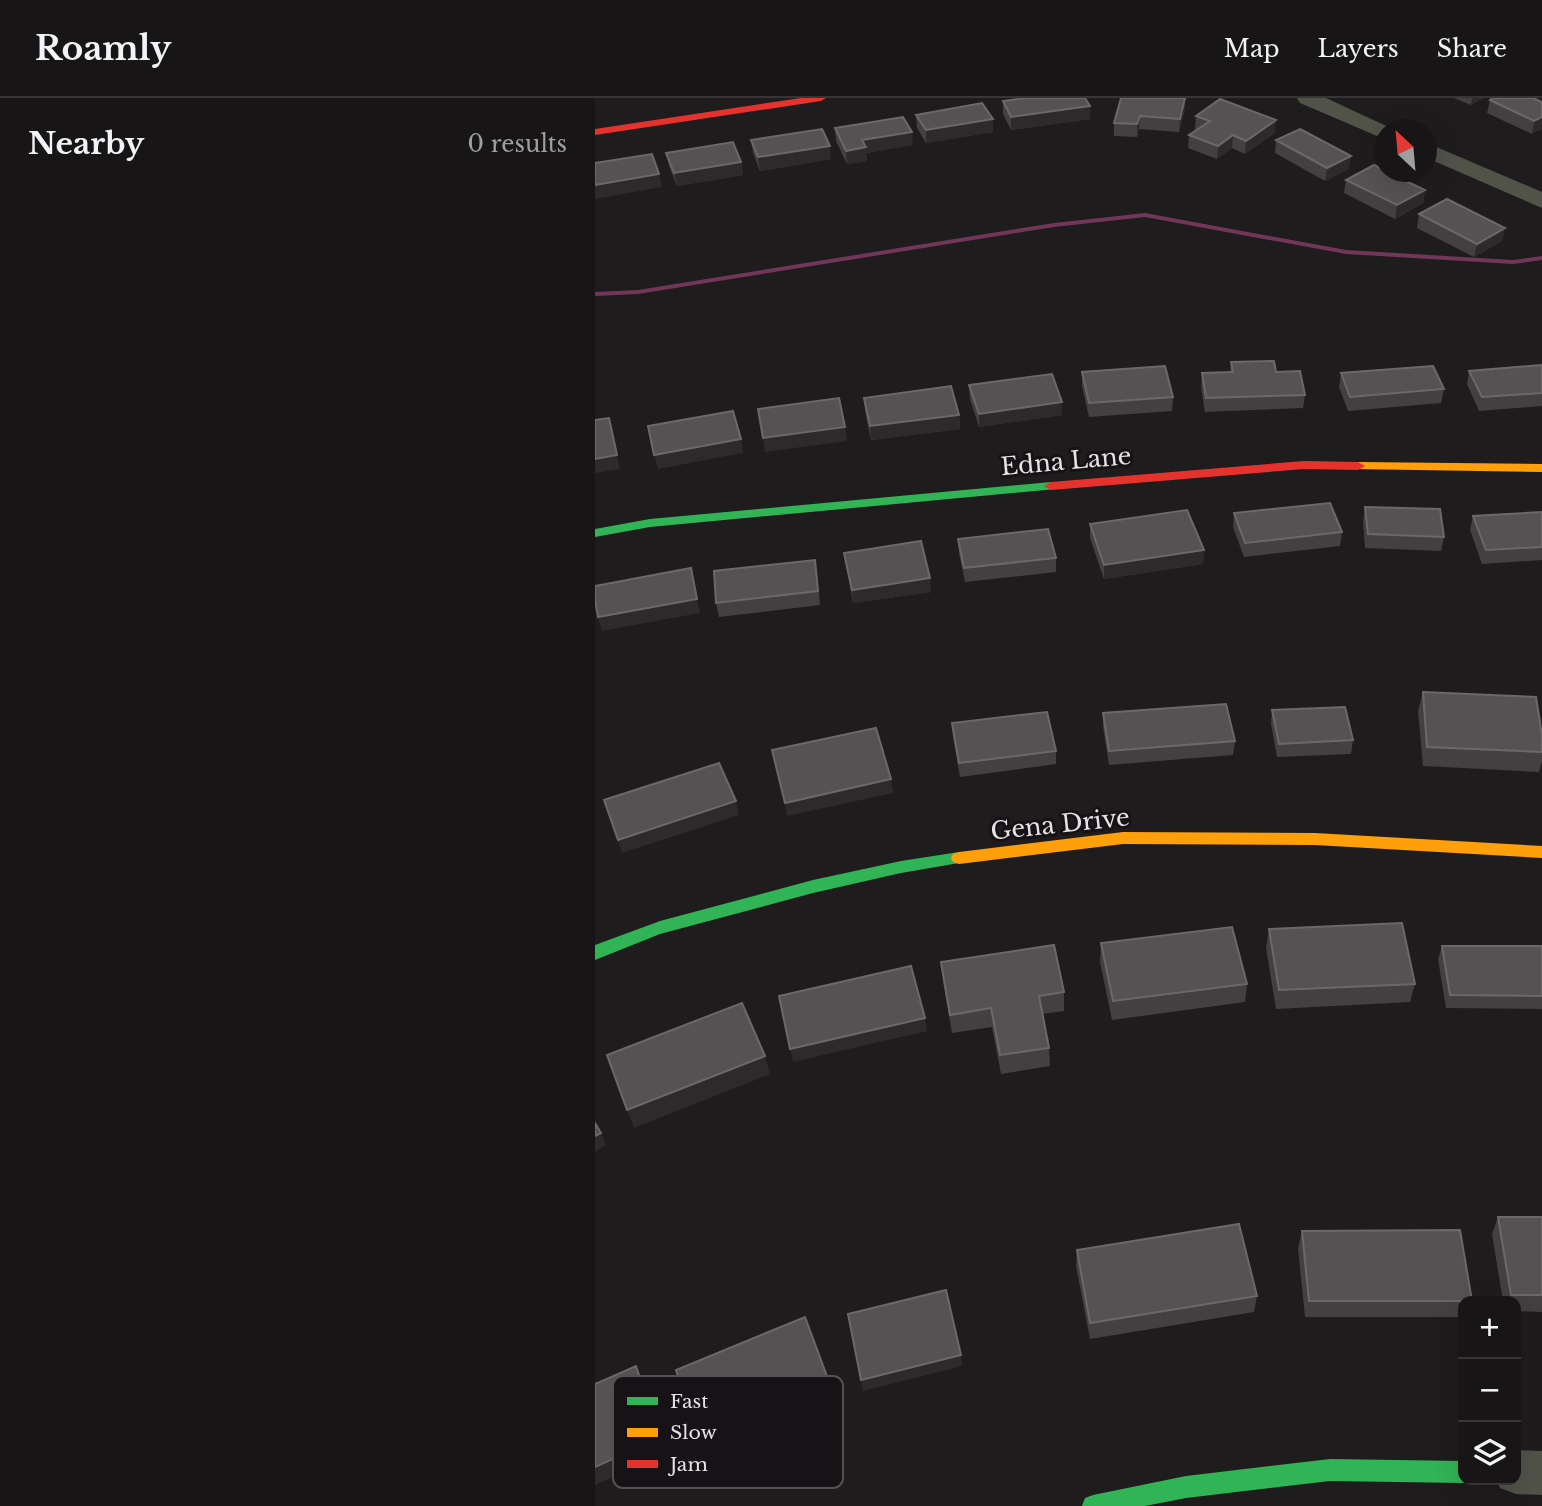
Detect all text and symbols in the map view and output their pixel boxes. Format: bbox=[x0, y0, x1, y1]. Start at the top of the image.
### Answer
text: Roamly bbox=[35, 28, 171, 69]
text: Map bbox=[1224, 34, 1280, 63]
text: Layers bbox=[1318, 34, 1399, 63]
text: Share bbox=[1437, 34, 1507, 63]
north arrow bbox=[1374, 119, 1437, 182]
text: Nearby bbox=[28, 125, 144, 162]
text: 0 results bbox=[468, 130, 567, 158]
street label: Edna Lane bbox=[999, 441, 1133, 481]
street label: Gena Drive bbox=[989, 802, 1131, 846]
map controls bbox=[1458, 1296, 1521, 1485]
button: + bbox=[1458, 1296, 1521, 1359]
button: − bbox=[1458, 1359, 1521, 1422]
legend bbox=[613, 1376, 843, 1488]
text: Fast bbox=[670, 1390, 709, 1413]
text: Slow bbox=[670, 1421, 717, 1444]
button: layers bbox=[1458, 1422, 1521, 1485]
text: Jam bbox=[667, 1453, 708, 1476]

